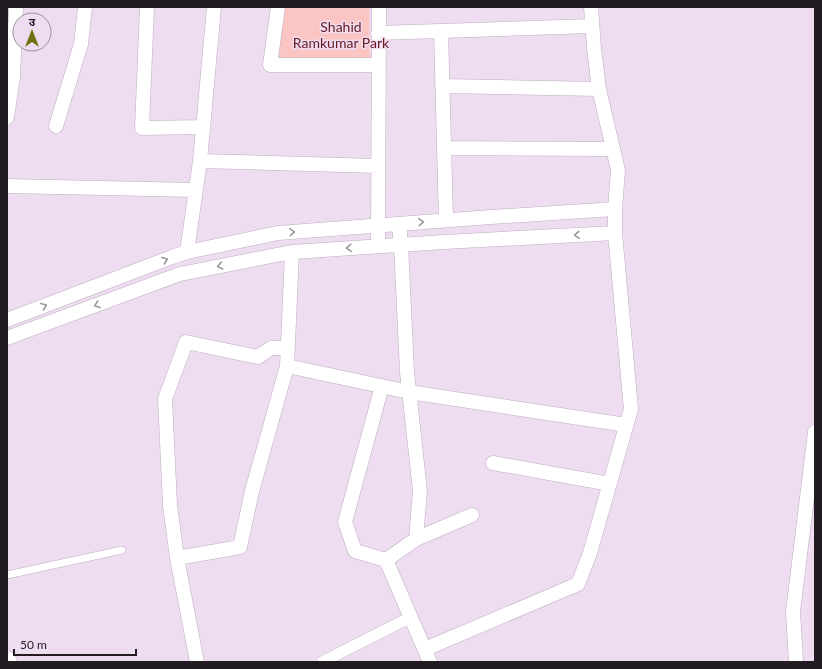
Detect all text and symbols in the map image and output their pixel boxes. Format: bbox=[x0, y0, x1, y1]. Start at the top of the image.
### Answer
north arrow bbox=[12, 12, 52, 52]
text: उ bbox=[29, 15, 36, 28]
park label: Shahid Ramkumar Park bbox=[293, 18, 390, 51]
one-way arrow bbox=[418, 218, 424, 227]
one-way arrow bbox=[289, 228, 295, 237]
one-way arrow bbox=[574, 230, 580, 239]
one-way arrow bbox=[346, 244, 352, 253]
one-way arrow bbox=[161, 256, 168, 264]
one-way arrow bbox=[217, 262, 224, 270]
one-way arrow bbox=[93, 301, 100, 309]
one-way arrow bbox=[40, 303, 47, 311]
scale bar bbox=[14, 631, 136, 657]
text: 50 m bbox=[20, 637, 47, 652]

